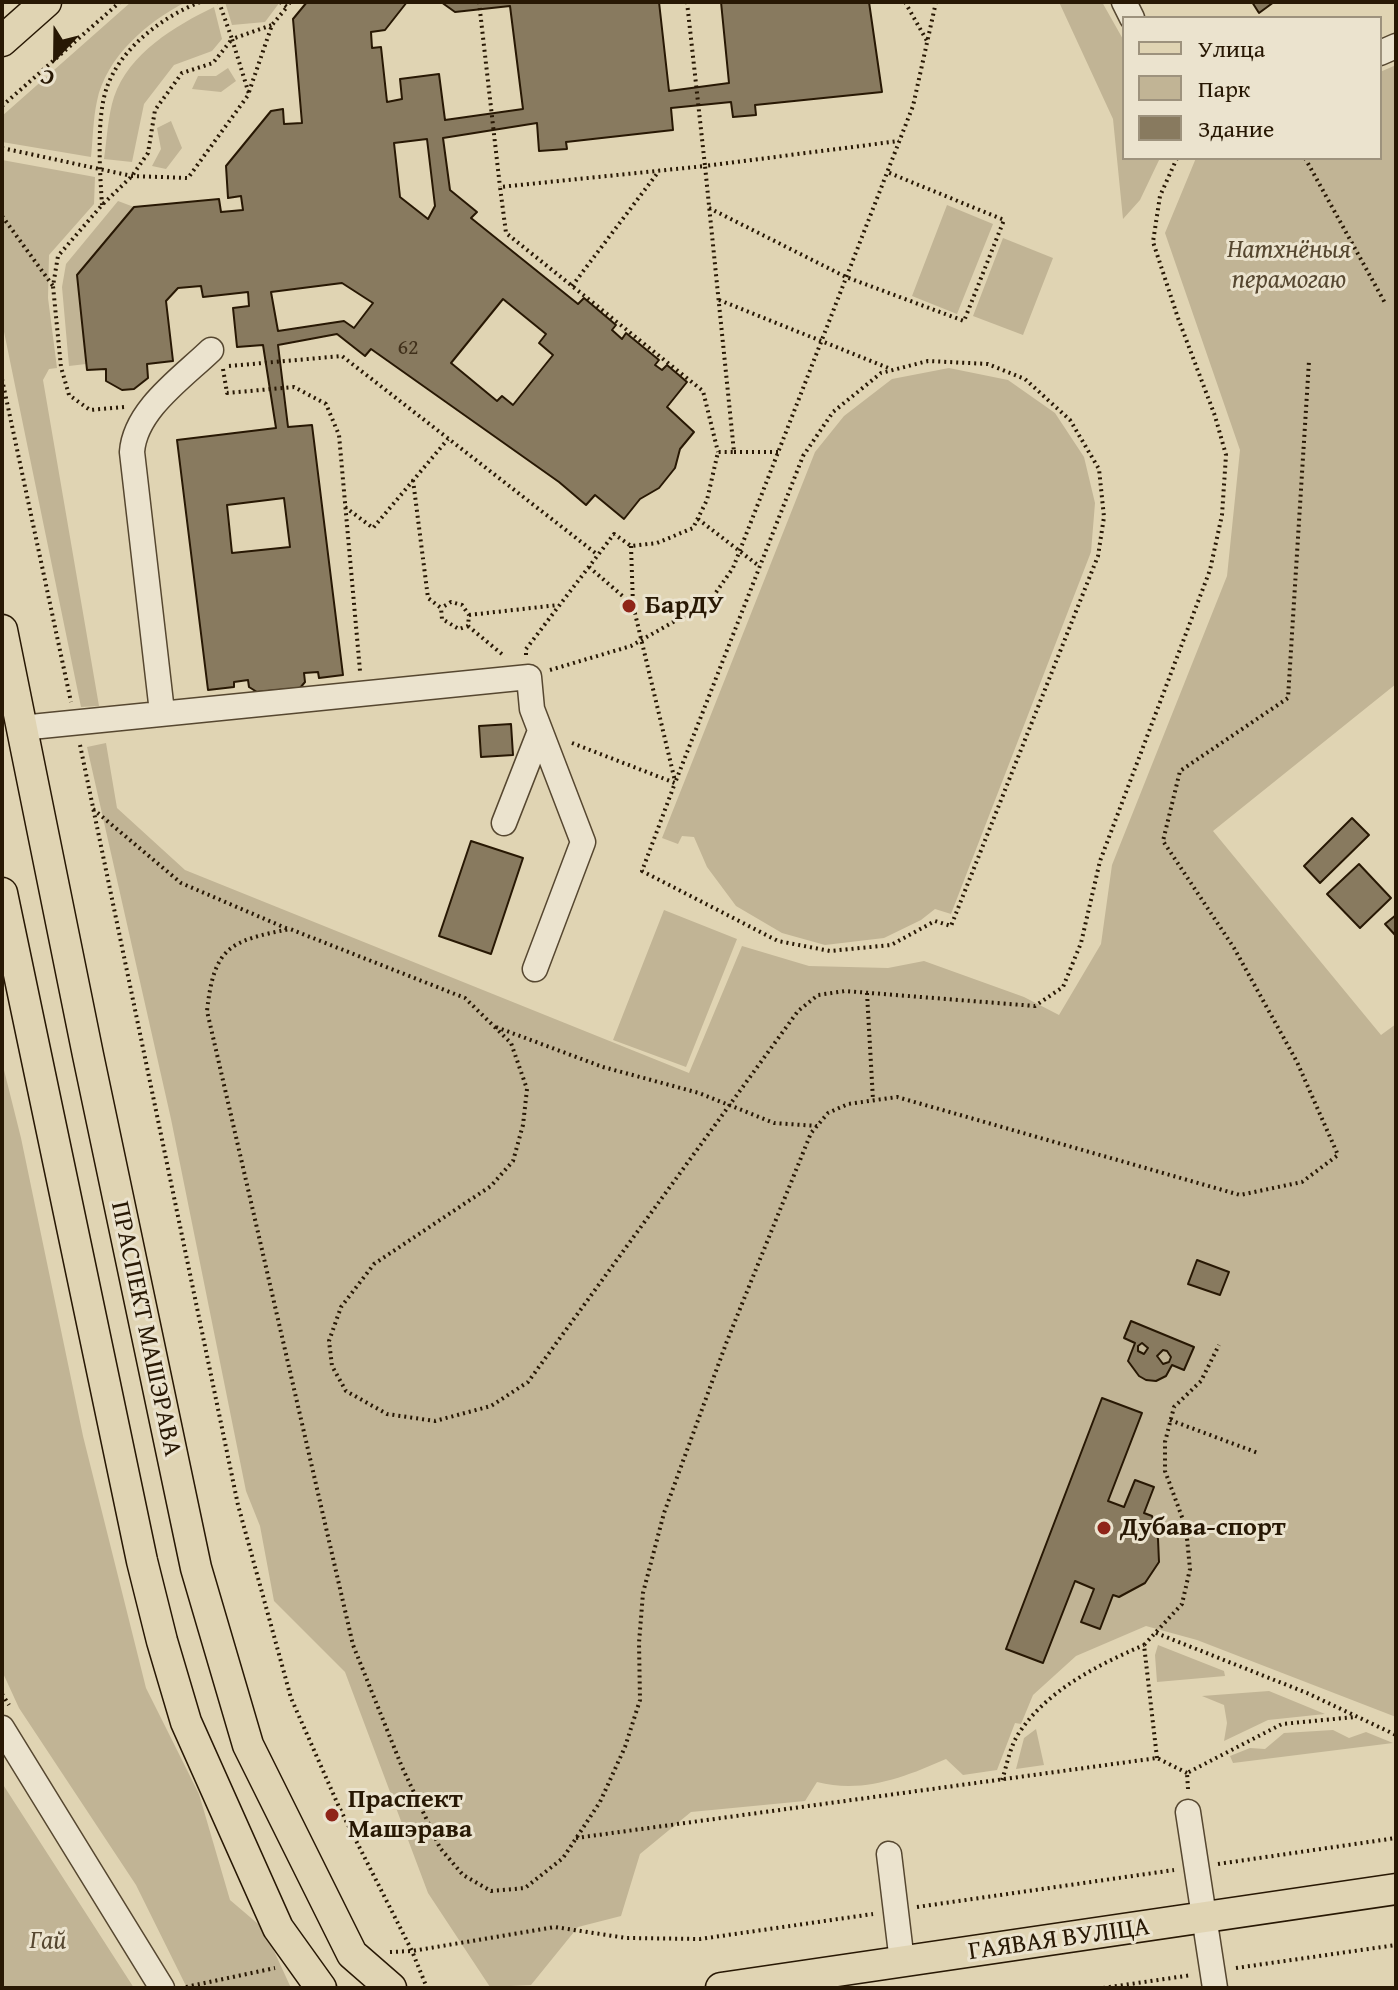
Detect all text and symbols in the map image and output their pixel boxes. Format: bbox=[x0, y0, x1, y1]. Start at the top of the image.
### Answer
north arrow bbox=[16, 16, 96, 96]
legend bbox=[1122, 16, 1382, 160]
text: Улица bbox=[1198, 31, 1265, 66]
text: С bbox=[35, 61, 59, 95]
text: Парк bbox=[1198, 71, 1250, 106]
text: Здание bbox=[1198, 111, 1274, 146]
park label: Натхнёныя перамогаю bbox=[1227, 234, 1351, 296]
house number: 62 bbox=[397, 335, 419, 361]
place label: БарДУ bbox=[645, 590, 723, 622]
marker: БарДУ bbox=[620, 597, 638, 615]
street label: ПРАСПЕКТ МАШЭРАВА bbox=[103, 1199, 187, 1459]
place label: Дубава-спорт bbox=[1120, 1512, 1286, 1544]
marker: Дубава-спорт bbox=[1095, 1519, 1113, 1537]
place label: Праспект Машэрава bbox=[348, 1784, 472, 1846]
marker: Праспект Машэрава bbox=[323, 1806, 341, 1824]
street label: ГАЯВАЯ ВУЛІЦА bbox=[966, 1912, 1152, 1968]
park label: Гай bbox=[29, 1925, 67, 1957]

